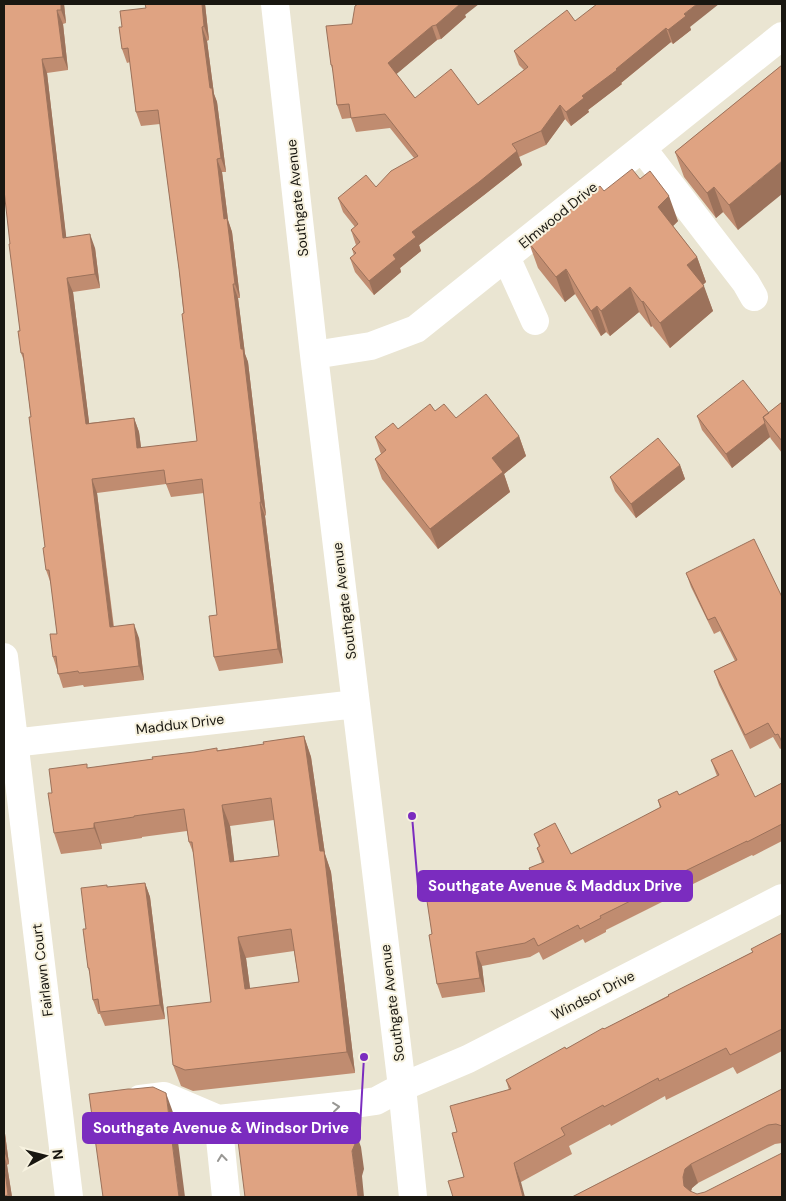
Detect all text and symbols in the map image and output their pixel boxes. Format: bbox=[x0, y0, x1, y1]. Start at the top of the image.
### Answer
street label: Southgate Avenue bbox=[282, 138, 312, 258]
street label: Elmwood Drive bbox=[515, 178, 601, 252]
street label: Southgate Avenue bbox=[328, 541, 360, 661]
street label: Maddux Drive bbox=[135, 710, 225, 738]
callout: Southgate Avenue & Maddux Drive bbox=[418, 871, 692, 901]
text: Southgate Avenue & Maddux Drive bbox=[428, 876, 682, 896]
street label: Fairlawn Court bbox=[27, 923, 57, 1017]
street label: Southgate Avenue bbox=[376, 943, 408, 1063]
street label: Windsor Drive bbox=[548, 966, 638, 1024]
one-way arrow bbox=[332, 1102, 340, 1113]
callout: Southgate Avenue & Windsor Drive bbox=[83, 1113, 360, 1143]
text: Southgate Avenue & Windsor Drive bbox=[93, 1118, 349, 1138]
north arrow bbox=[20, 1131, 70, 1181]
text: N bbox=[48, 1148, 67, 1161]
one-way arrow bbox=[217, 1154, 228, 1162]

